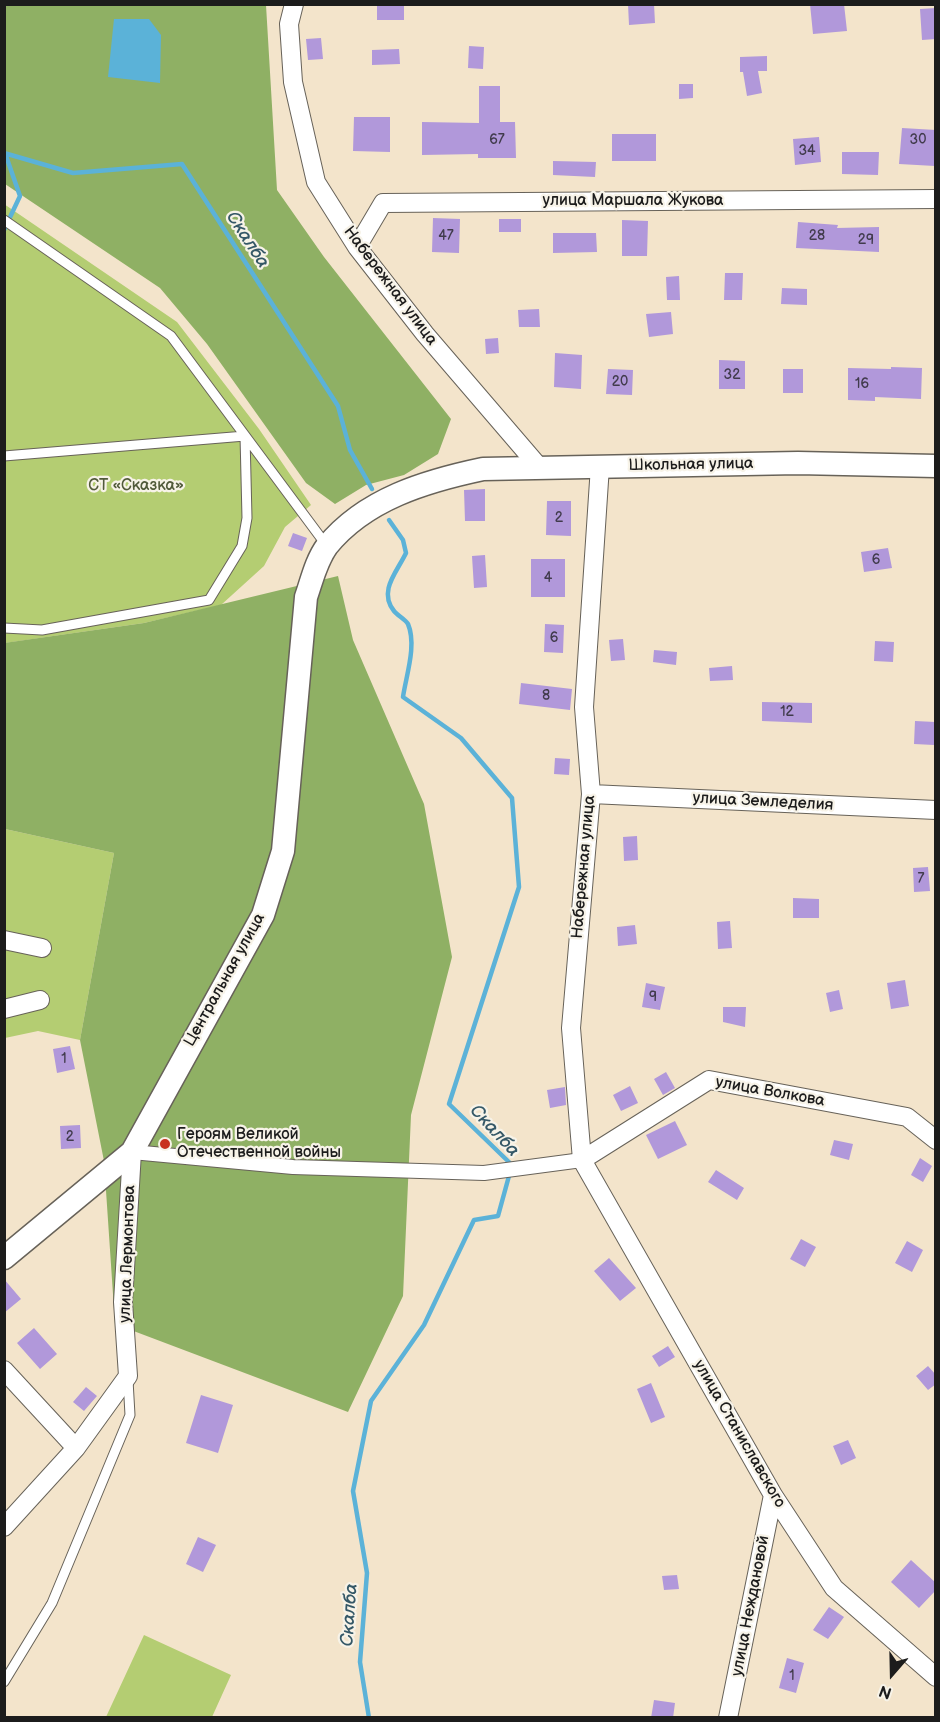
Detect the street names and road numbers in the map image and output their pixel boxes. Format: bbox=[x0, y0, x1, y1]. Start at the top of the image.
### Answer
street label: улица Маршала Жукова bbox=[543, 191, 723, 211]
street label: Набережная улица bbox=[339, 223, 441, 349]
street label: Школьная улица bbox=[628, 454, 754, 476]
street label: улица Земледелия bbox=[692, 789, 834, 815]
street label: Набережная улица bbox=[568, 794, 600, 940]
street label: Центральная улица bbox=[180, 910, 270, 1050]
street label: улица Волкова bbox=[714, 1073, 826, 1111]
street label: улица Лермонтова bbox=[116, 1185, 140, 1323]
street label: улица Станиславского bbox=[689, 1357, 789, 1511]
street label: улица Неждановой bbox=[728, 1534, 774, 1678]

